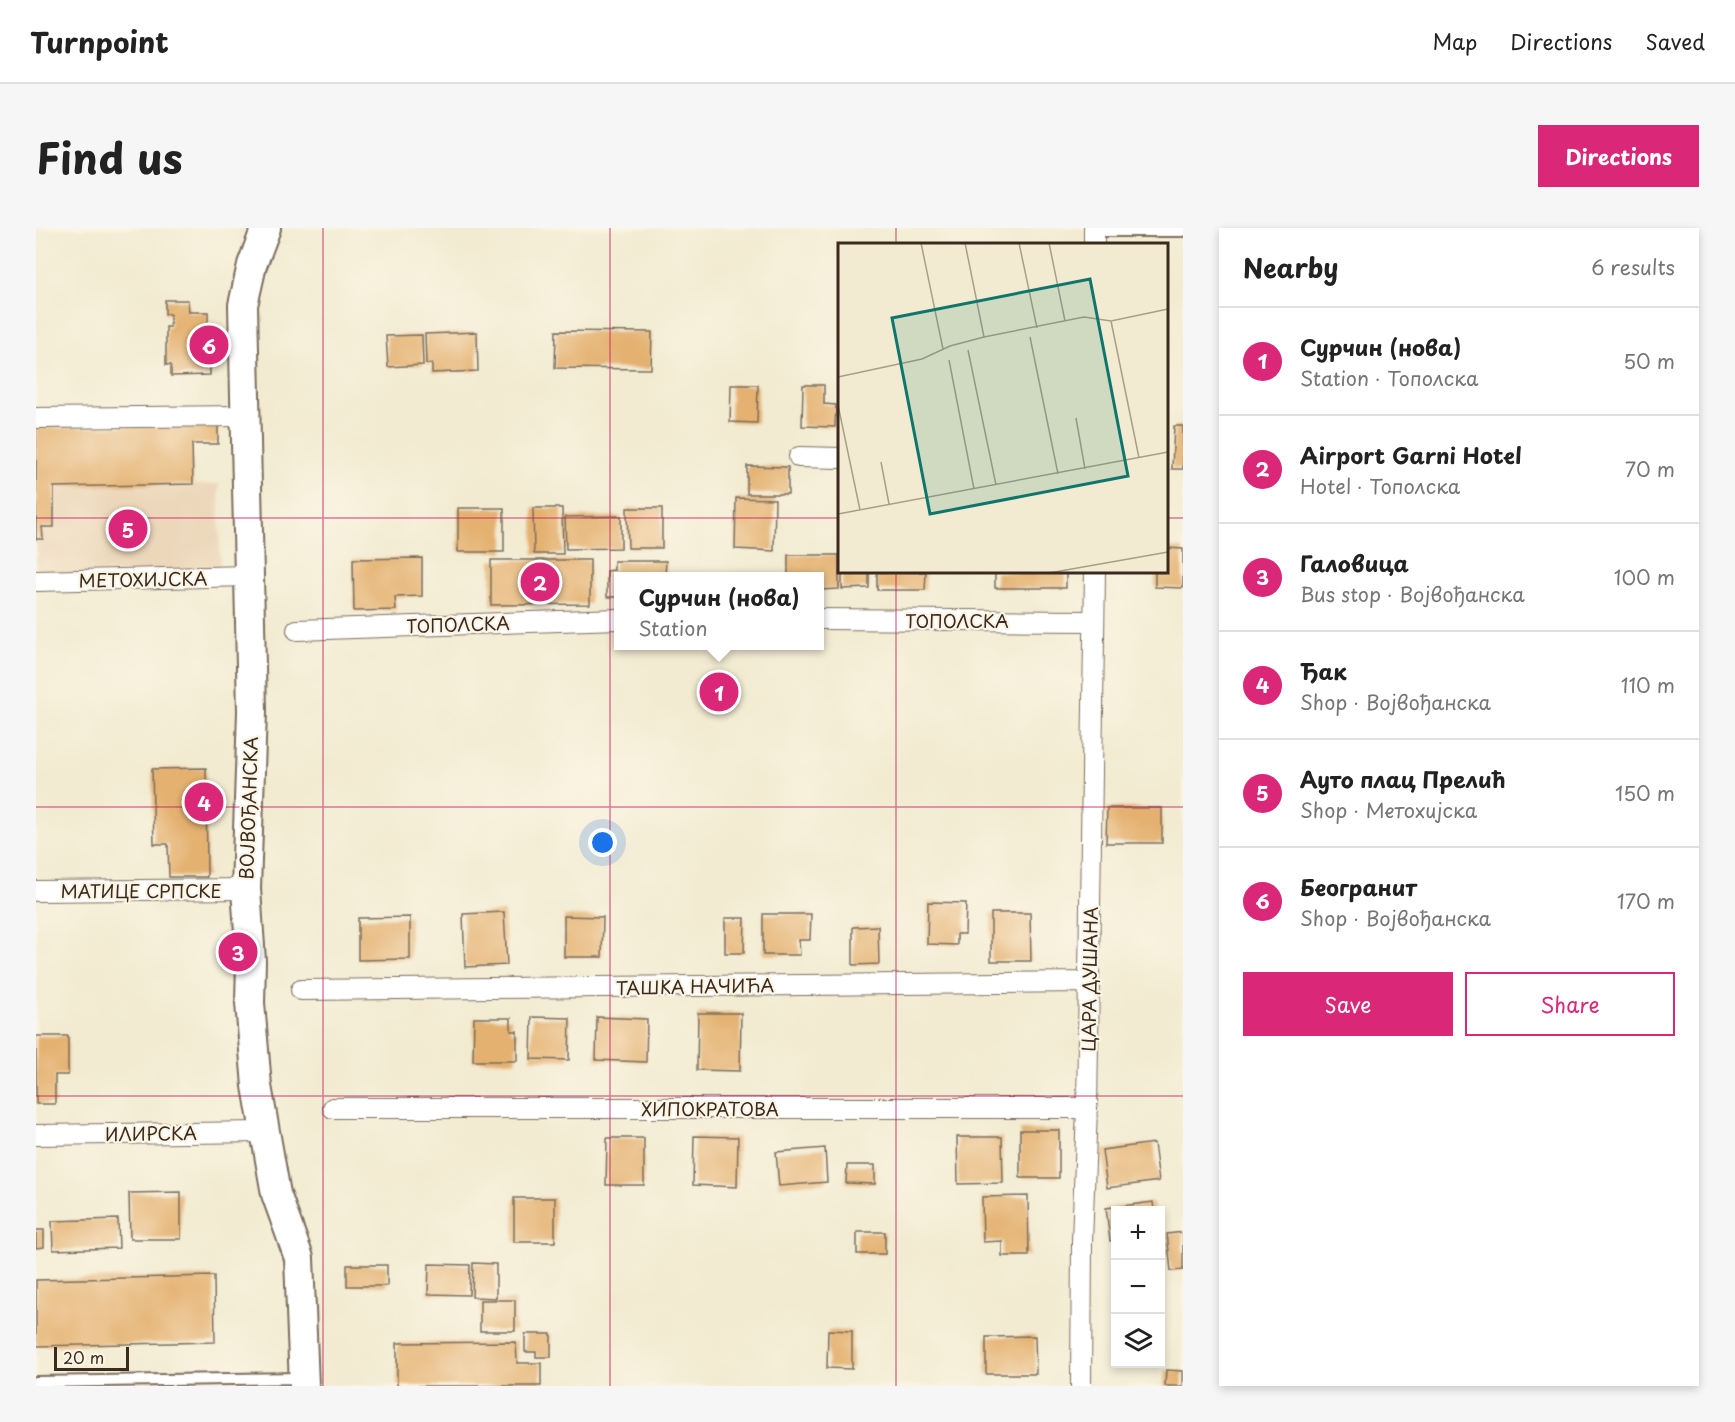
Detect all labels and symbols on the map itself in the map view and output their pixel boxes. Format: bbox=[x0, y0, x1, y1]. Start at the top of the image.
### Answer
inset map bbox=[838, 243, 1168, 573]
pin: 6 bbox=[190, 322, 228, 368]
pin: 5 bbox=[108, 506, 148, 552]
pin: 2 bbox=[520, 560, 560, 604]
street label: МЕТОХИЈСКА bbox=[78, 564, 208, 594]
street label: ТОПОЛСКА bbox=[905, 607, 1009, 634]
street label: ТОПОЛСКА bbox=[406, 609, 510, 639]
pin: 1 bbox=[700, 670, 738, 714]
street label: ВОЈВОЂАНСКА bbox=[232, 736, 264, 880]
pin: 4 bbox=[184, 780, 224, 824]
your location bbox=[588, 828, 617, 857]
street label: МАТИЦЕ СРПСКЕ bbox=[60, 877, 222, 904]
street label: ЦАРА ДУШАНА bbox=[1074, 906, 1104, 1052]
pin: 3 bbox=[218, 930, 258, 974]
street label: ТАШКА НАЧИЋА bbox=[616, 971, 775, 1001]
street label: ХИПОКРАТОВА bbox=[641, 1095, 779, 1122]
street label: ИЛИРСКА bbox=[105, 1119, 197, 1147]
scale bar bbox=[54, 1344, 129, 1372]

